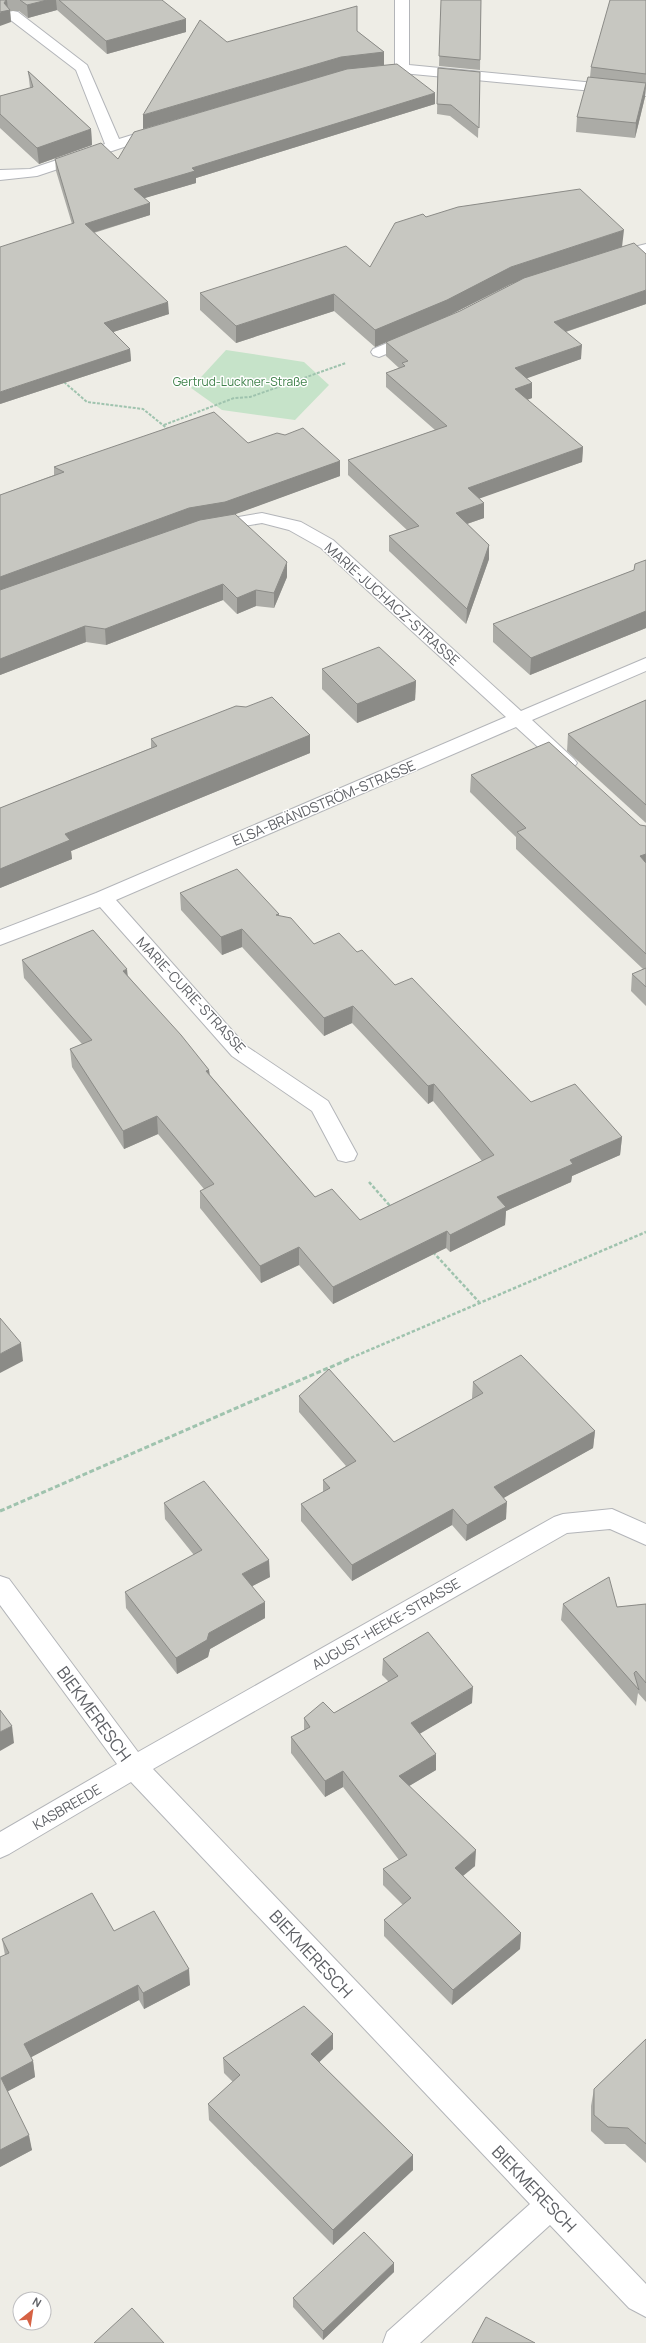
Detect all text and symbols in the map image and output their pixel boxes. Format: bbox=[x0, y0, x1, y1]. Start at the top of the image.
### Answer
park label: Gertrud-Luckner-Straße bbox=[173, 373, 307, 390]
street label: MARIE-JUCHACZ-STRASSE bbox=[321, 538, 464, 669]
street label: ELSA-BRÄNDSTRÖM-STRASSE bbox=[229, 755, 418, 850]
street label: MARIE-CURIE-STRASSE bbox=[133, 933, 250, 1057]
street label: AUGUST-HEEKE-STRASSE bbox=[308, 1573, 463, 1674]
street label: BIEKMERESCH bbox=[52, 1661, 137, 1766]
street label: KASBREEDE bbox=[29, 1779, 105, 1834]
street label: BIEKMERESCH bbox=[265, 1905, 358, 2003]
street label: BIEKMERESCH bbox=[487, 2140, 582, 2237]
north arrow bbox=[12, 2291, 52, 2331]
text: N bbox=[30, 2293, 45, 2310]

